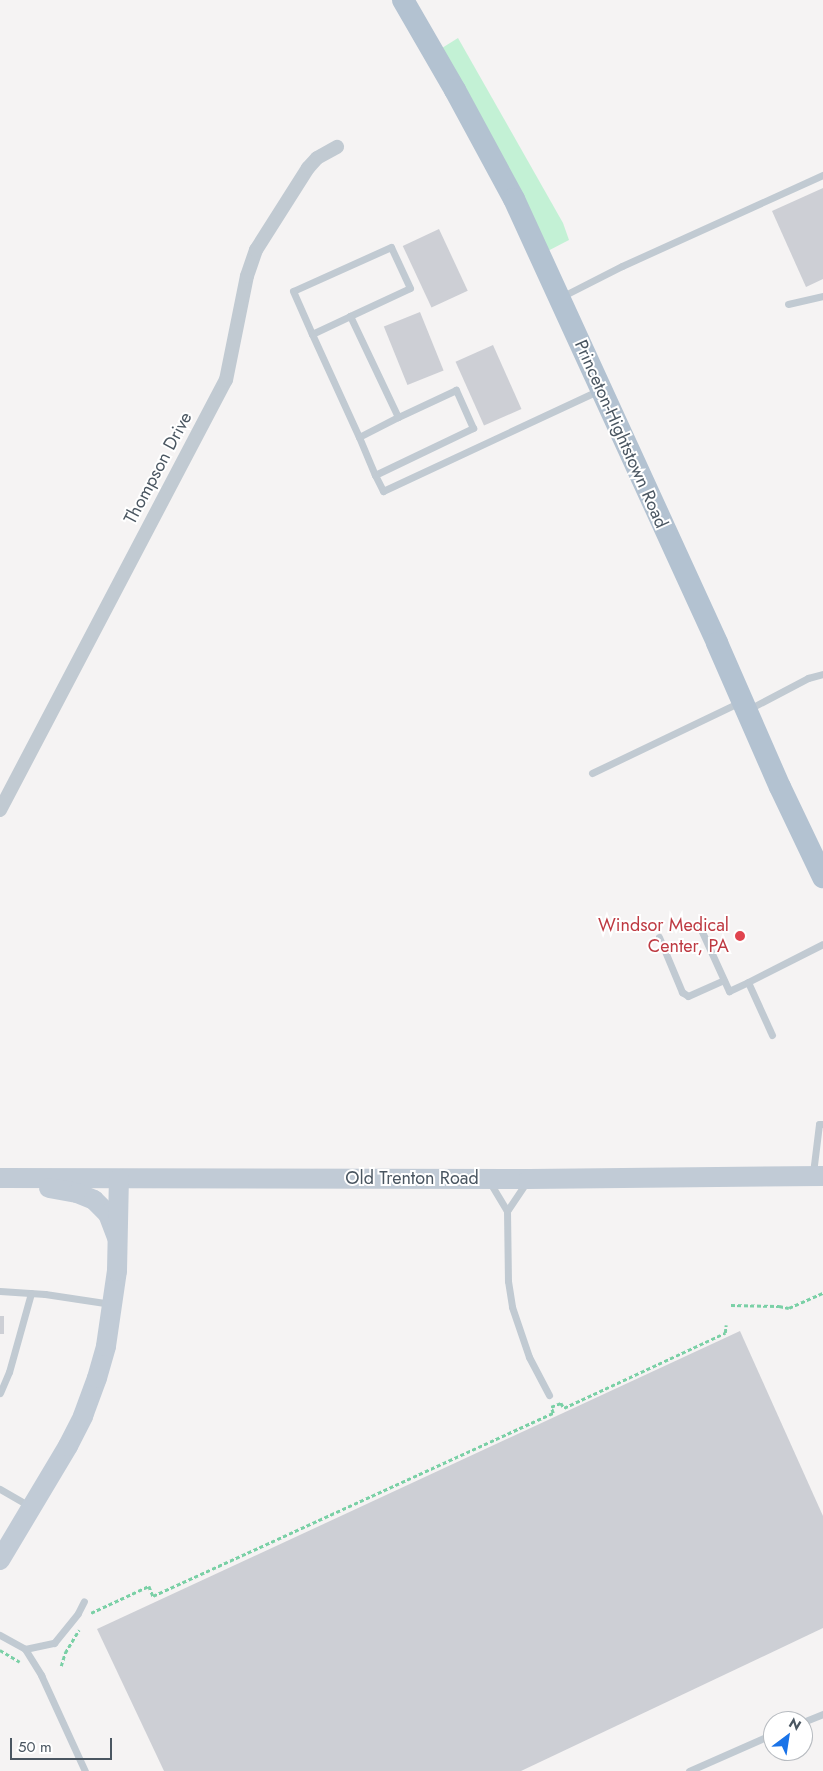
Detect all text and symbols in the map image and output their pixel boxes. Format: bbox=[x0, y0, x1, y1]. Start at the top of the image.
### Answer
street label: Princeton-Hightstown Road bbox=[570, 337, 672, 531]
street label: Thompson Drive bbox=[119, 408, 197, 528]
place label: Windsor Medical Center, PA bbox=[598, 915, 729, 958]
marker: Windsor Medical Center, PA bbox=[733, 929, 747, 943]
street label: Old Trenton Road bbox=[345, 1167, 479, 1189]
north arrow bbox=[763, 1711, 813, 1761]
text: N bbox=[785, 1713, 805, 1735]
scale bar bbox=[12, 1728, 115, 1760]
text: 50 m bbox=[18, 1736, 52, 1758]

